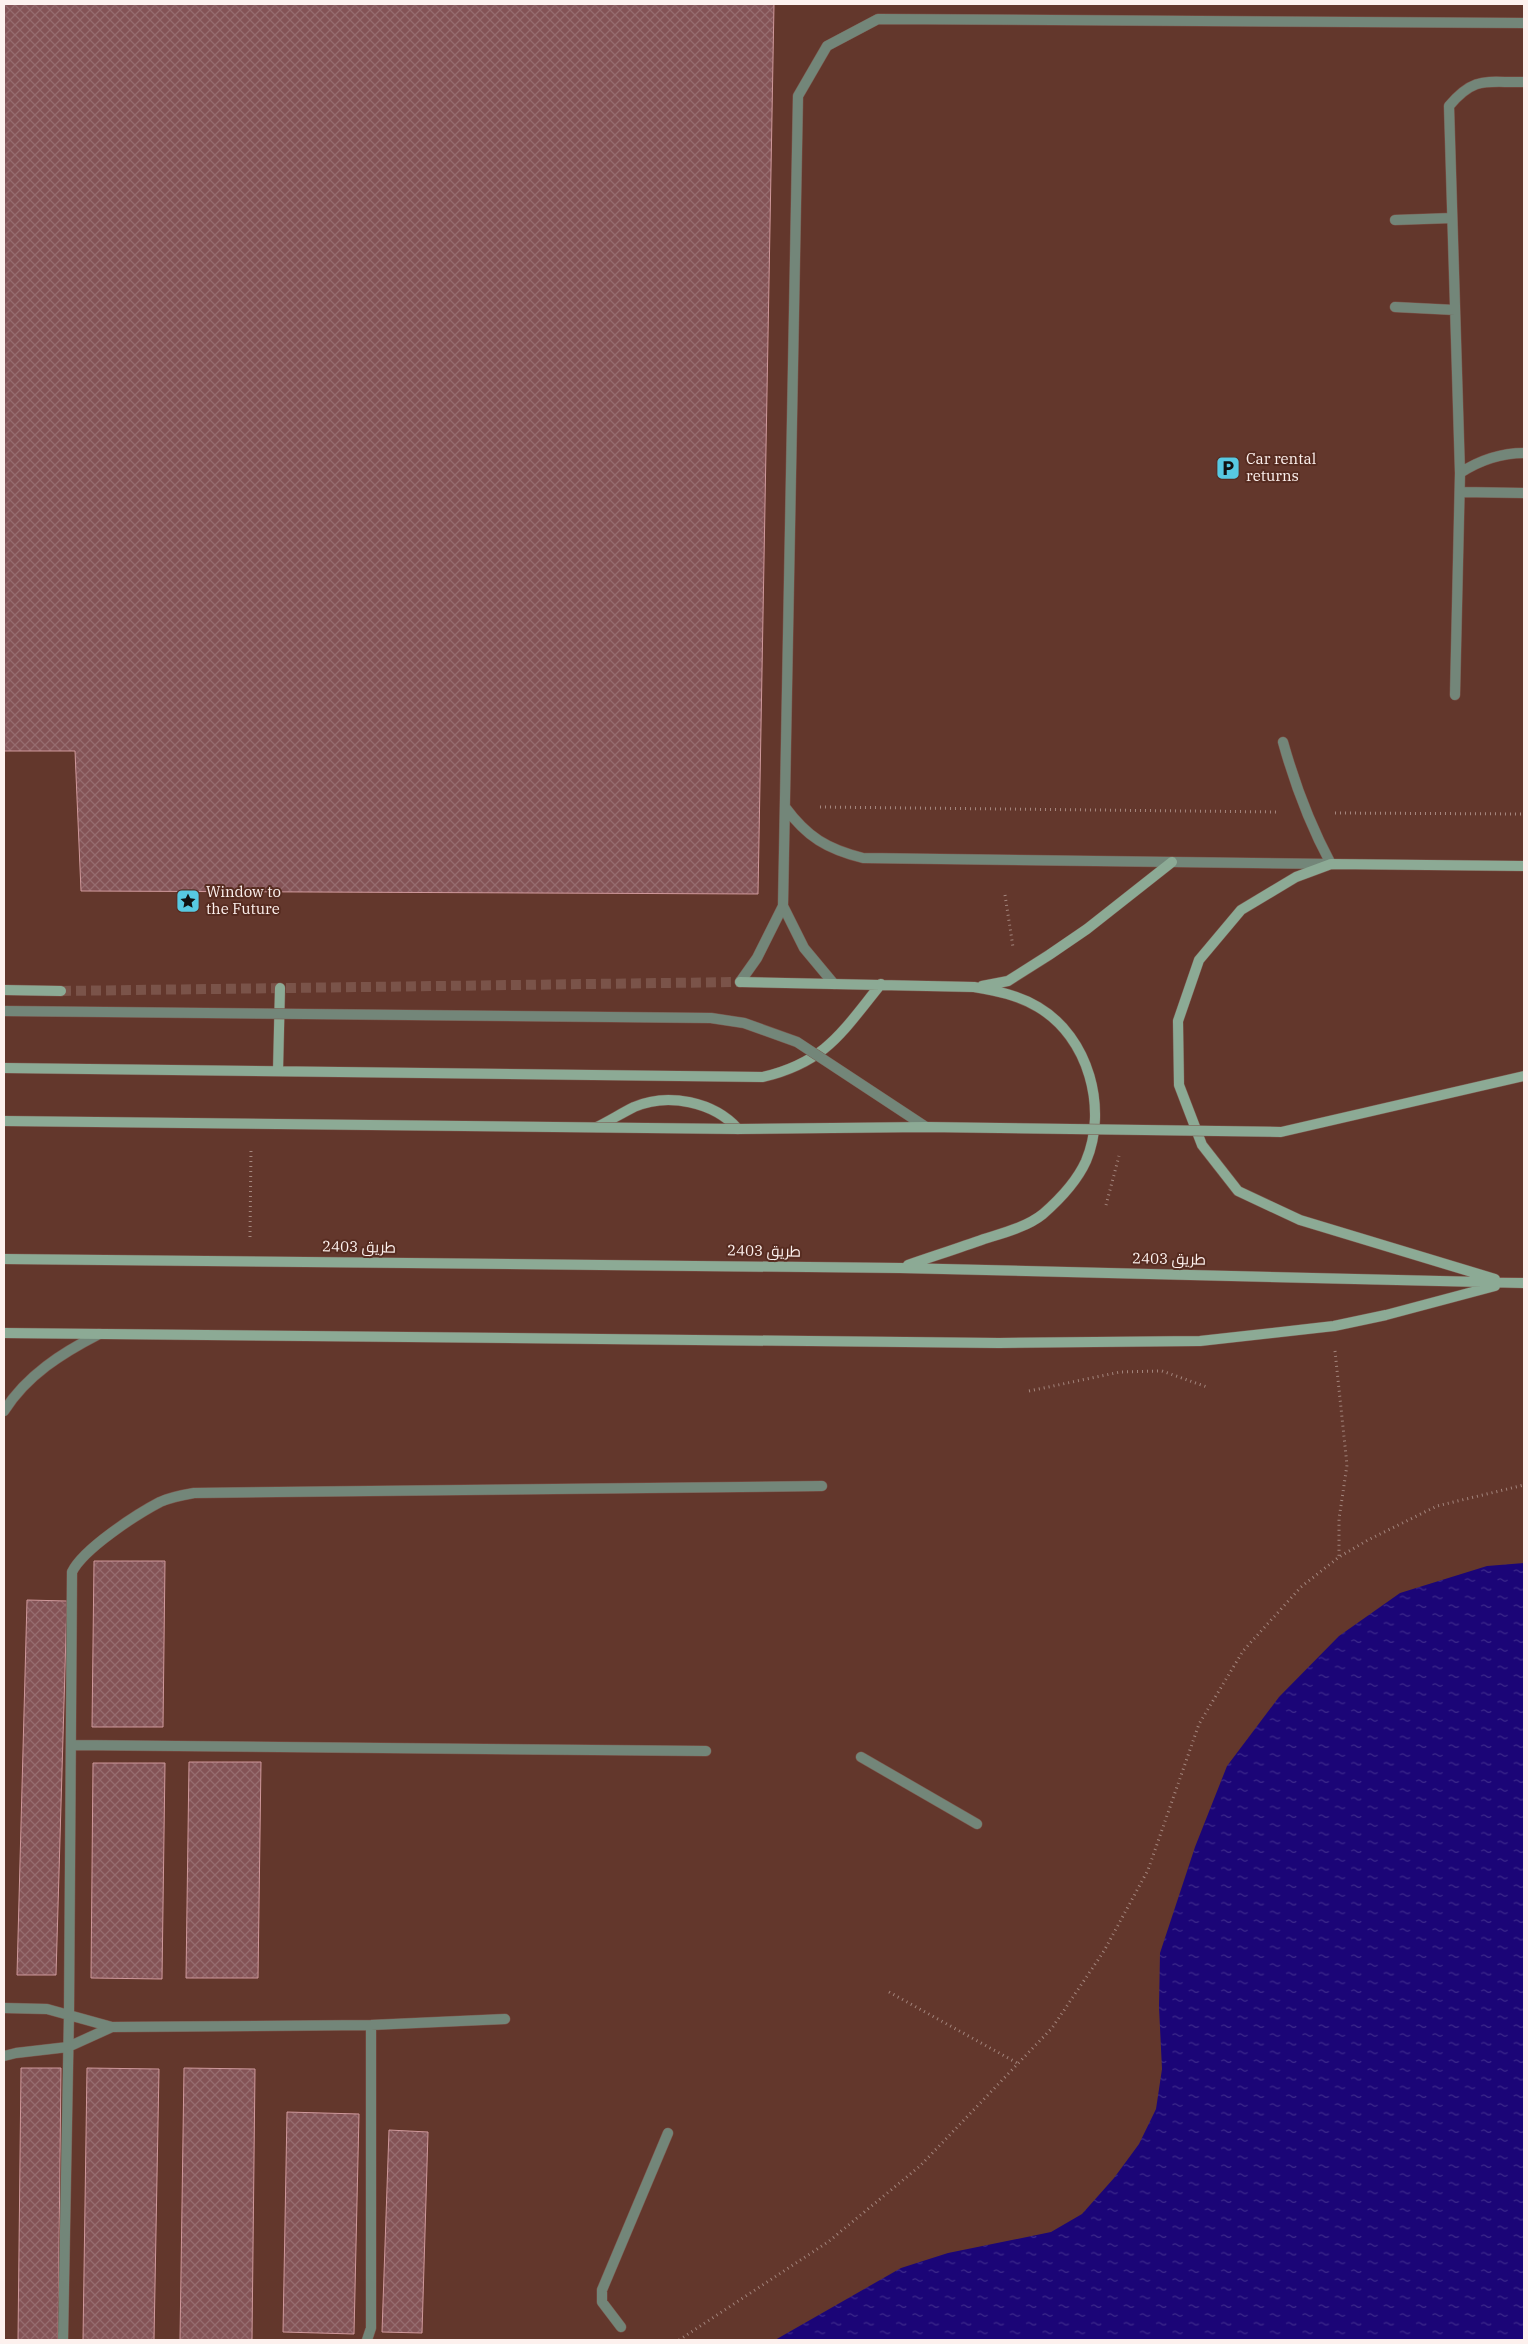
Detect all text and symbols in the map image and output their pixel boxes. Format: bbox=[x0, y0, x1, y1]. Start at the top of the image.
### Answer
place label: Car rental returns bbox=[1246, 449, 1316, 485]
parking icon: Car rental returns bbox=[1215, 455, 1241, 481]
place label: Window to the Future bbox=[206, 882, 281, 918]
place icon: Window to the Future bbox=[175, 888, 201, 914]
street label: طريق 2403 bbox=[322, 1236, 396, 1258]
street label: طريق 2403 bbox=[727, 1240, 801, 1262]
street label: طريق 2403 bbox=[1132, 1248, 1206, 1270]

